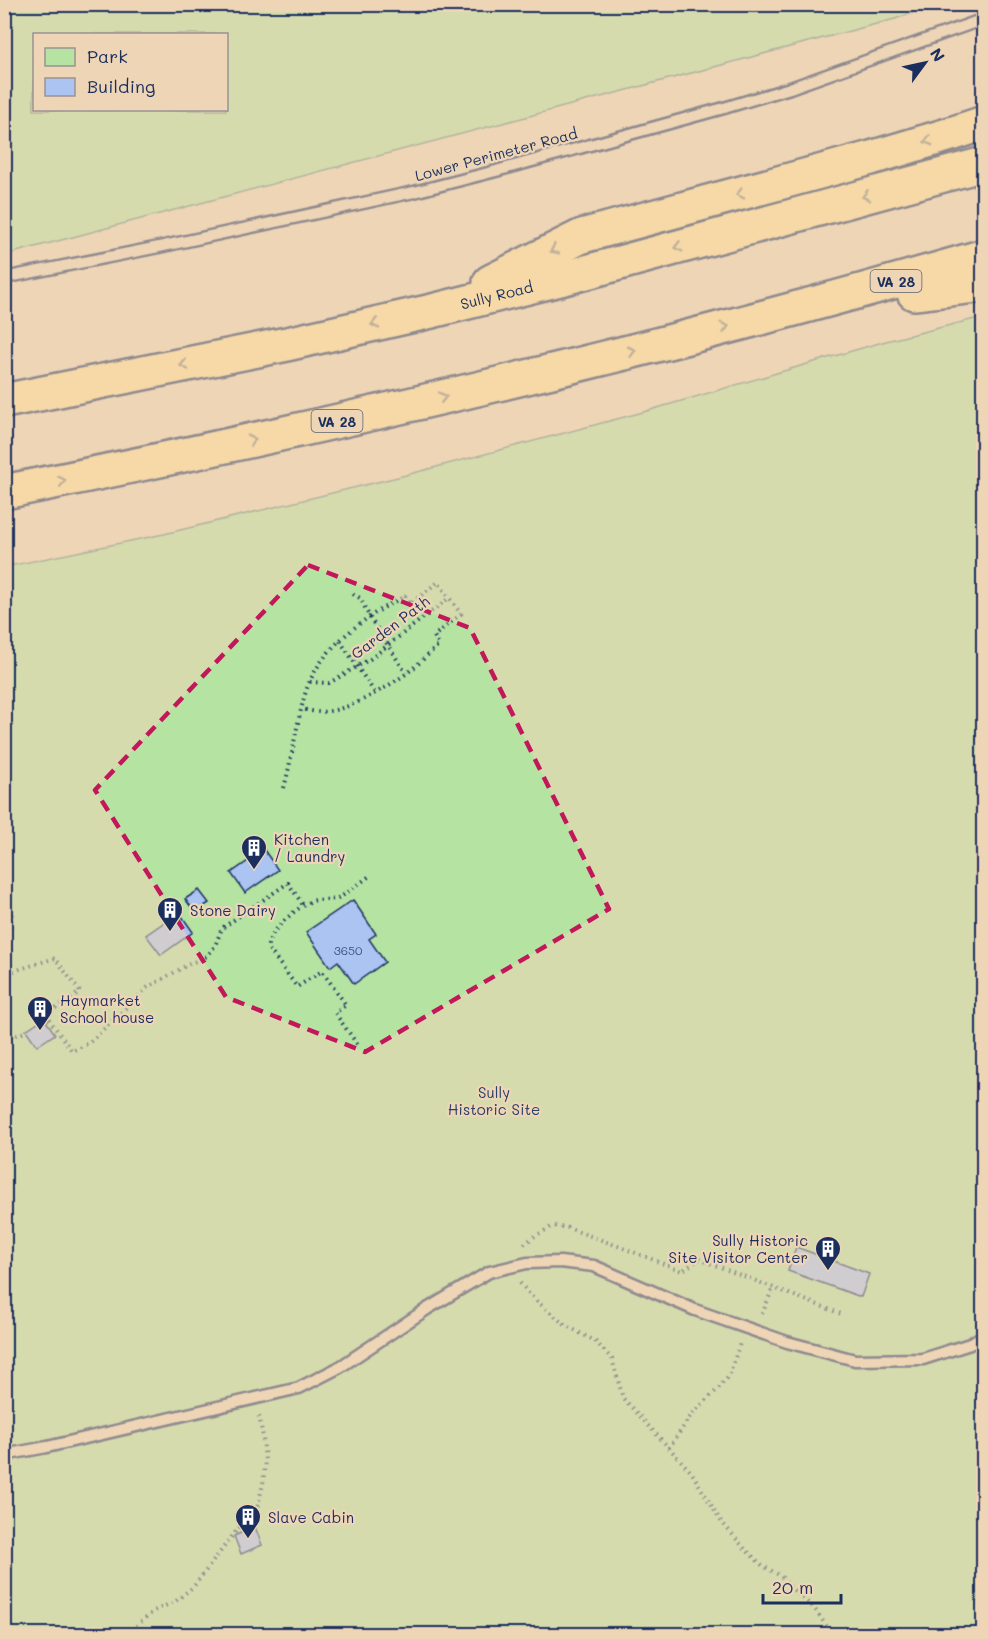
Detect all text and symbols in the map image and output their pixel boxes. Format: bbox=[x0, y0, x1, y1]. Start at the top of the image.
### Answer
legend bbox=[33, 33, 228, 111]
north arrow bbox=[895, 33, 955, 93]
text: Park bbox=[87, 44, 128, 68]
text: N bbox=[926, 44, 950, 65]
text: Building bbox=[87, 74, 155, 98]
street label: Lower Perimeter Road bbox=[413, 123, 579, 185]
one-way arrow bbox=[923, 134, 934, 146]
one-way arrow bbox=[735, 187, 746, 199]
one-way arrow bbox=[862, 189, 872, 201]
one-way arrow bbox=[673, 240, 684, 252]
one-way arrow bbox=[550, 243, 561, 255]
road number: VA 28 bbox=[870, 270, 922, 292]
street label: Sully Road bbox=[458, 276, 535, 314]
one-way arrow bbox=[370, 317, 380, 330]
one-way arrow bbox=[720, 321, 730, 334]
one-way arrow bbox=[627, 345, 637, 358]
one-way arrow bbox=[179, 358, 189, 371]
one-way arrow bbox=[437, 391, 447, 404]
road number: VA 28 bbox=[312, 410, 362, 432]
one-way arrow bbox=[247, 434, 257, 447]
one-way arrow bbox=[57, 475, 67, 488]
street label: Garden Path bbox=[347, 591, 433, 663]
place label: Kitchen / Laundry bbox=[274, 829, 345, 866]
building icon: Kitchen / Laundry bbox=[239, 833, 269, 871]
building icon: Stone Dairy bbox=[155, 895, 185, 933]
place label: Stone Dairy bbox=[190, 900, 276, 920]
house number: 3650 bbox=[334, 942, 363, 958]
place label: Haymarket School house bbox=[60, 990, 154, 1027]
building icon: Haymarket School house bbox=[25, 994, 55, 1032]
park label: Sully Historic Site bbox=[448, 1082, 540, 1119]
place label: Sully Historic Site Visitor Center bbox=[669, 1230, 808, 1267]
building icon: Sully Historic Site Visitor Center bbox=[813, 1234, 843, 1272]
building icon: Slave Cabin bbox=[233, 1502, 263, 1540]
place label: Slave Cabin bbox=[268, 1507, 354, 1527]
scale bar bbox=[763, 1567, 841, 1605]
text: 20 m bbox=[772, 1575, 813, 1599]

